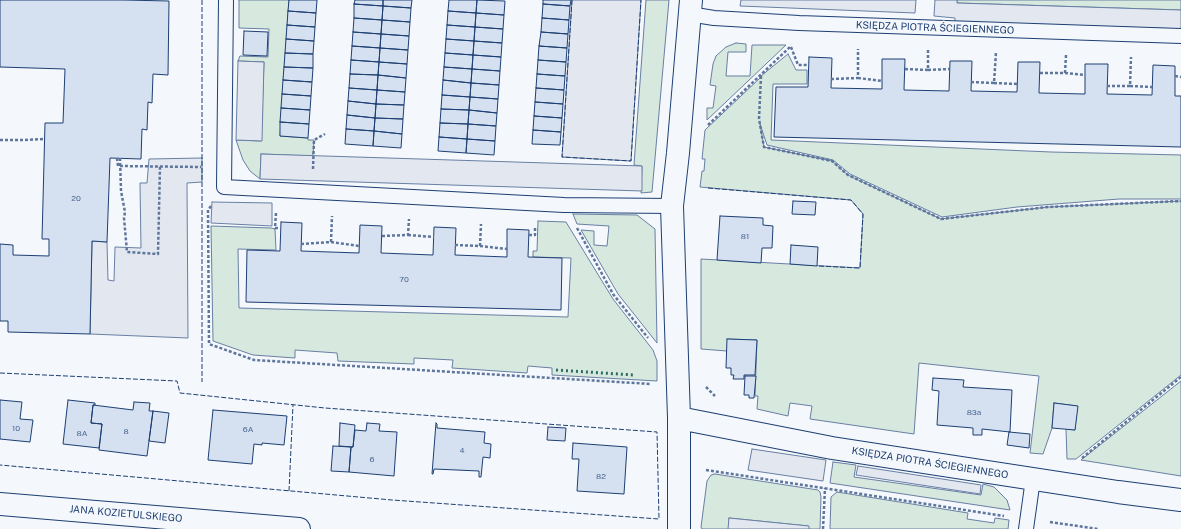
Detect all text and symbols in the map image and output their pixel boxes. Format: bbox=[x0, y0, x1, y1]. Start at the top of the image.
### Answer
street label: KSIĘDZA PIOTRA ŚCIEGIENNEGO bbox=[856, 19, 1014, 37]
house number: 20 bbox=[71, 194, 81, 204]
house number: 81 bbox=[741, 232, 749, 242]
house number: 70 bbox=[399, 275, 409, 285]
house number: 83a bbox=[967, 408, 981, 418]
house number: 10 bbox=[12, 424, 20, 434]
house number: 6A bbox=[243, 425, 253, 435]
house number: 8 bbox=[123, 427, 129, 437]
house number: 8A bbox=[77, 429, 87, 439]
street label: KSIĘDZA PIOTRA ŚCIEGIENNEGO bbox=[851, 445, 1009, 481]
house number: 4 bbox=[459, 446, 465, 456]
house number: 6 bbox=[370, 455, 374, 465]
house number: 82 bbox=[596, 472, 606, 482]
street label: JANA KOZIETULSKIEGO bbox=[69, 503, 183, 525]

